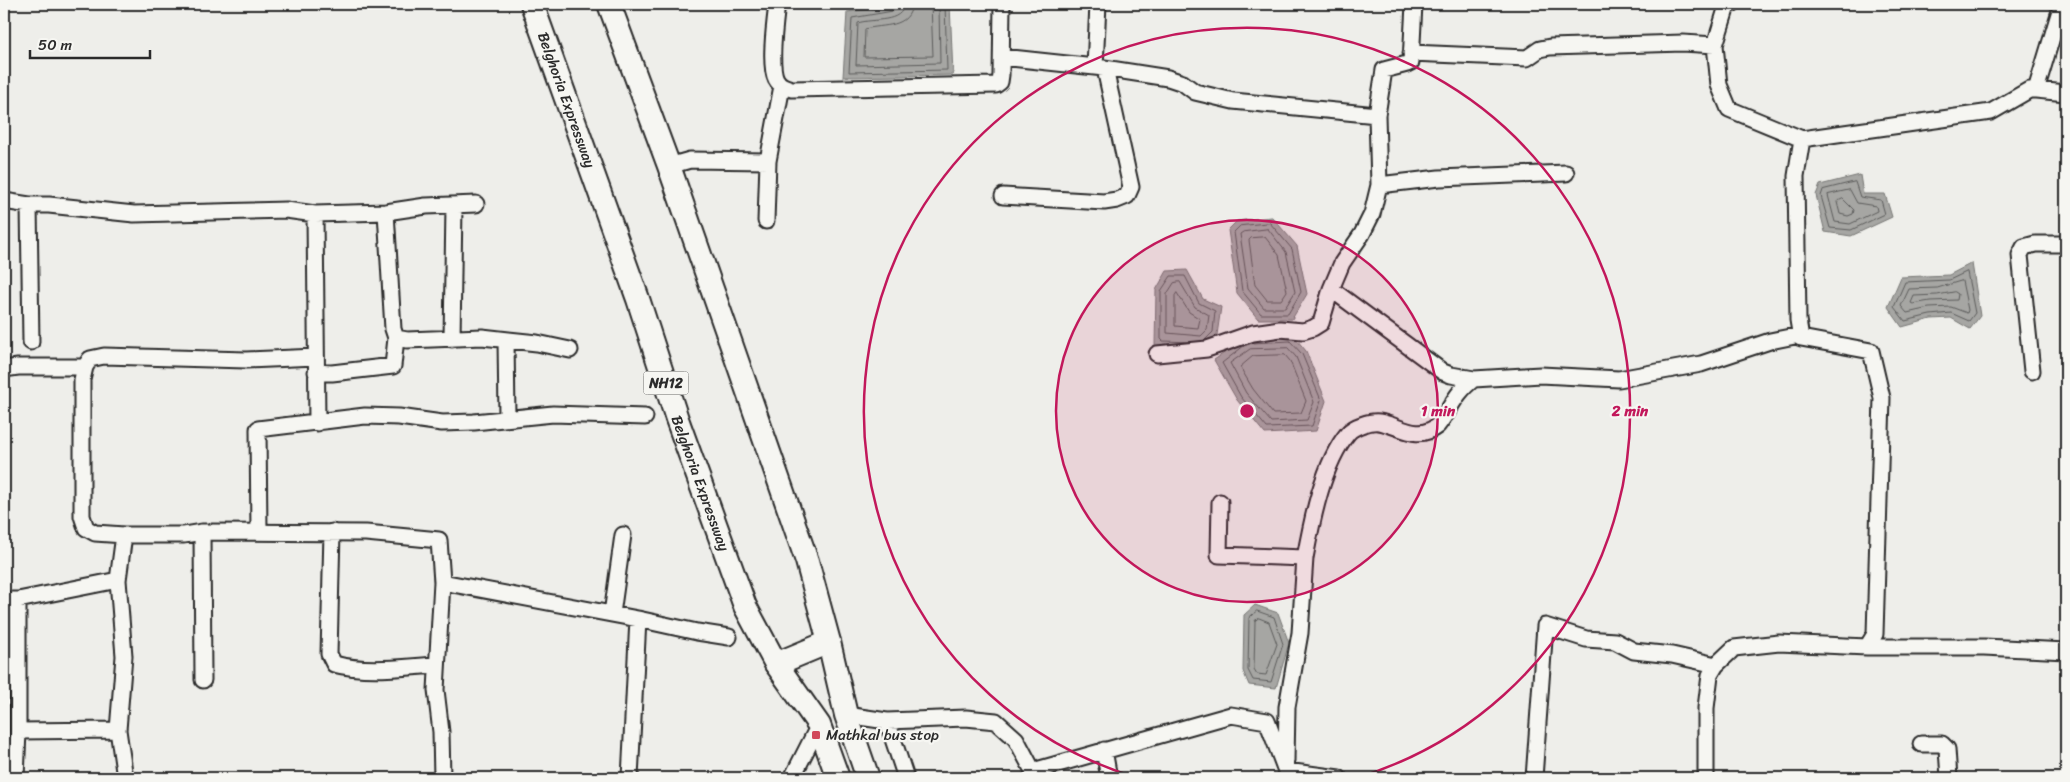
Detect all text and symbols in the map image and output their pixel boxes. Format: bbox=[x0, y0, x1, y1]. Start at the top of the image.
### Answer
scale bar bbox=[30, 28, 150, 60]
street label: Belghoria Expressway bbox=[530, 28, 603, 172]
text: 50 m bbox=[38, 32, 73, 58]
road number: NH12 bbox=[644, 372, 688, 394]
text: 1 min bbox=[1421, 398, 1456, 424]
text: 2 min bbox=[1611, 398, 1649, 424]
centre of rings bbox=[1238, 402, 1256, 420]
street label: Belghoria Expressway bbox=[664, 412, 737, 555]
place label: Mathkal bus stop bbox=[826, 722, 939, 748]
marker: Mathkal bus stop bbox=[810, 729, 822, 741]

